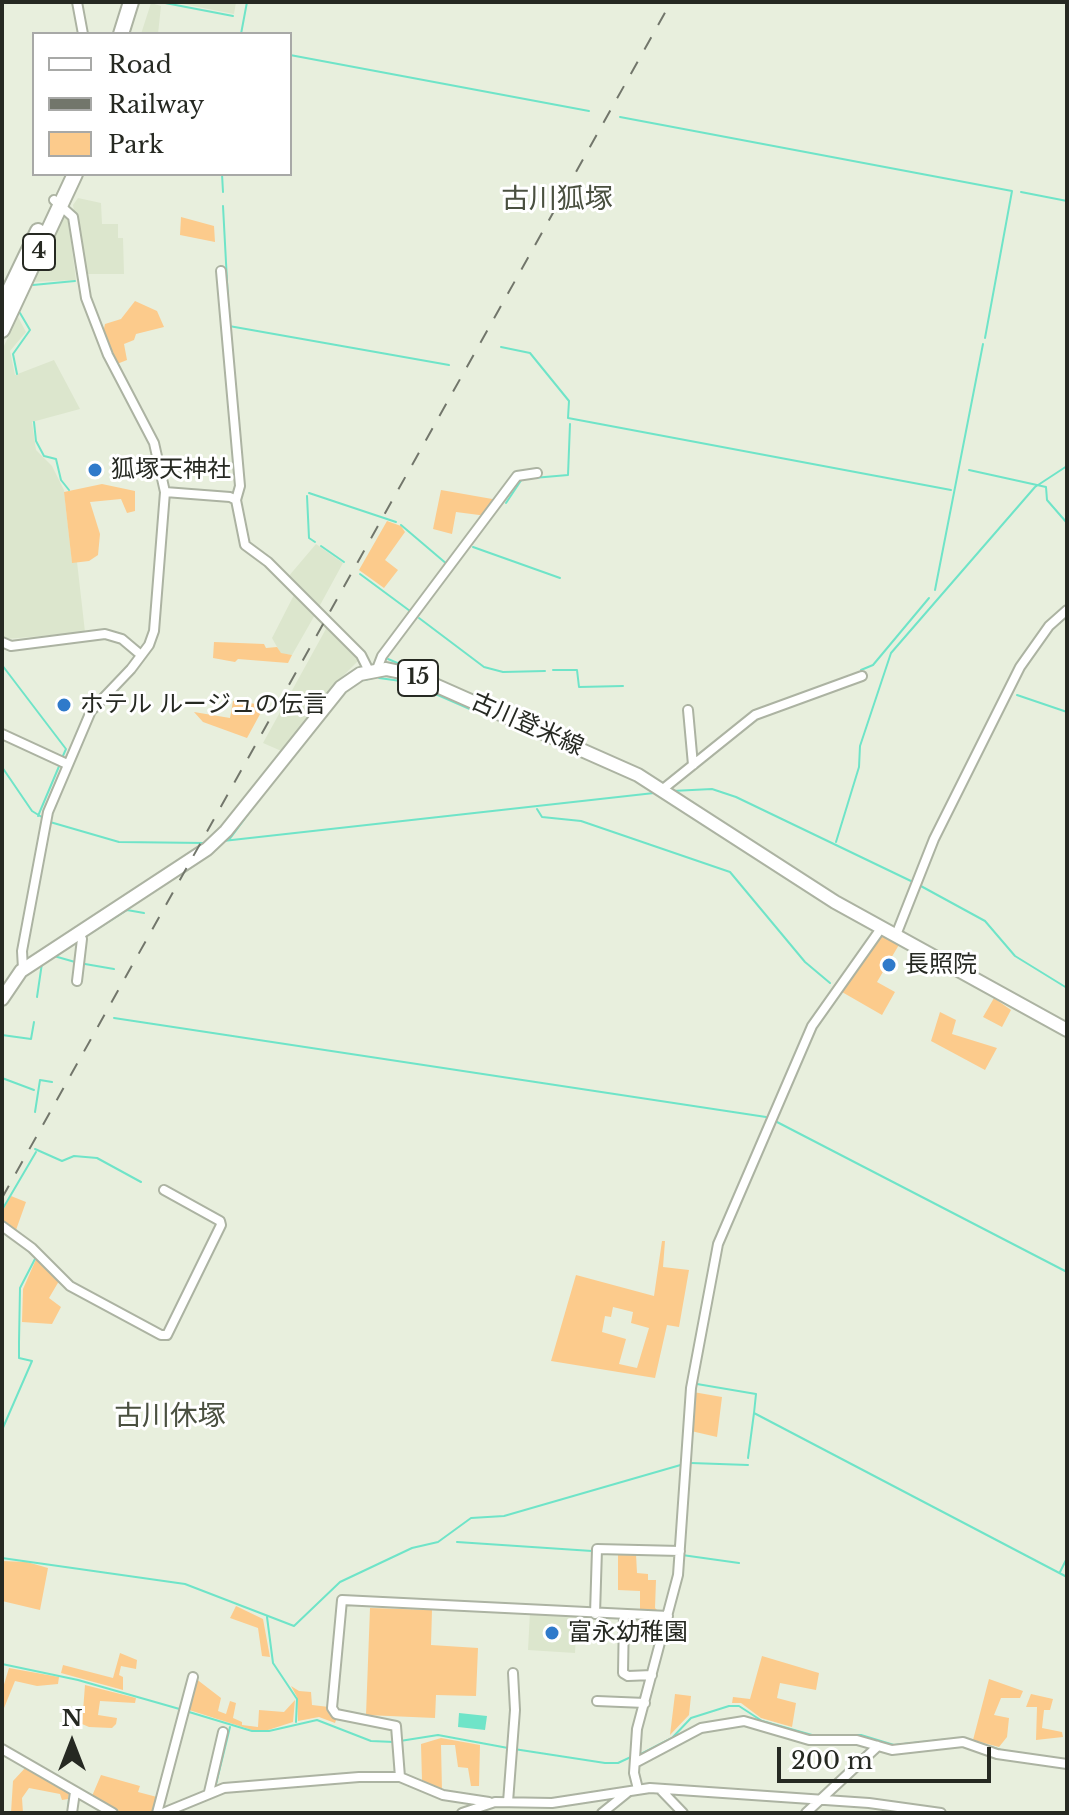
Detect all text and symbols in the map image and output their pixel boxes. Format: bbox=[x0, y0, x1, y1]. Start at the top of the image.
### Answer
legend bbox=[32, 32, 292, 176]
text: Road bbox=[108, 50, 172, 79]
text: Railway bbox=[108, 90, 204, 119]
text: Park bbox=[108, 130, 164, 159]
district label: 古川狐塚 bbox=[501, 183, 613, 217]
road number: 4 bbox=[23, 234, 55, 270]
place label: 狐塚天神社 bbox=[111, 456, 231, 484]
marker: 狐塚天神社 bbox=[86, 461, 104, 479]
road number: 15 bbox=[398, 660, 438, 696]
street label: 古川登米線 bbox=[466, 687, 588, 763]
place label: ホテル ルージュの伝言 bbox=[80, 691, 327, 719]
marker: ホテル ルージュの伝言 bbox=[55, 696, 73, 714]
place label: 長照院 bbox=[905, 951, 977, 979]
marker: 長照院 bbox=[880, 956, 898, 974]
district label: 古川休塚 bbox=[114, 1400, 226, 1434]
place label: 富永幼稚園 bbox=[568, 1619, 688, 1647]
marker: 富永幼稚園 bbox=[543, 1624, 561, 1642]
north arrow bbox=[32, 1703, 112, 1783]
text: N bbox=[62, 1705, 82, 1732]
scale bar bbox=[781, 1731, 995, 1781]
text: 200 m bbox=[791, 1746, 873, 1775]

